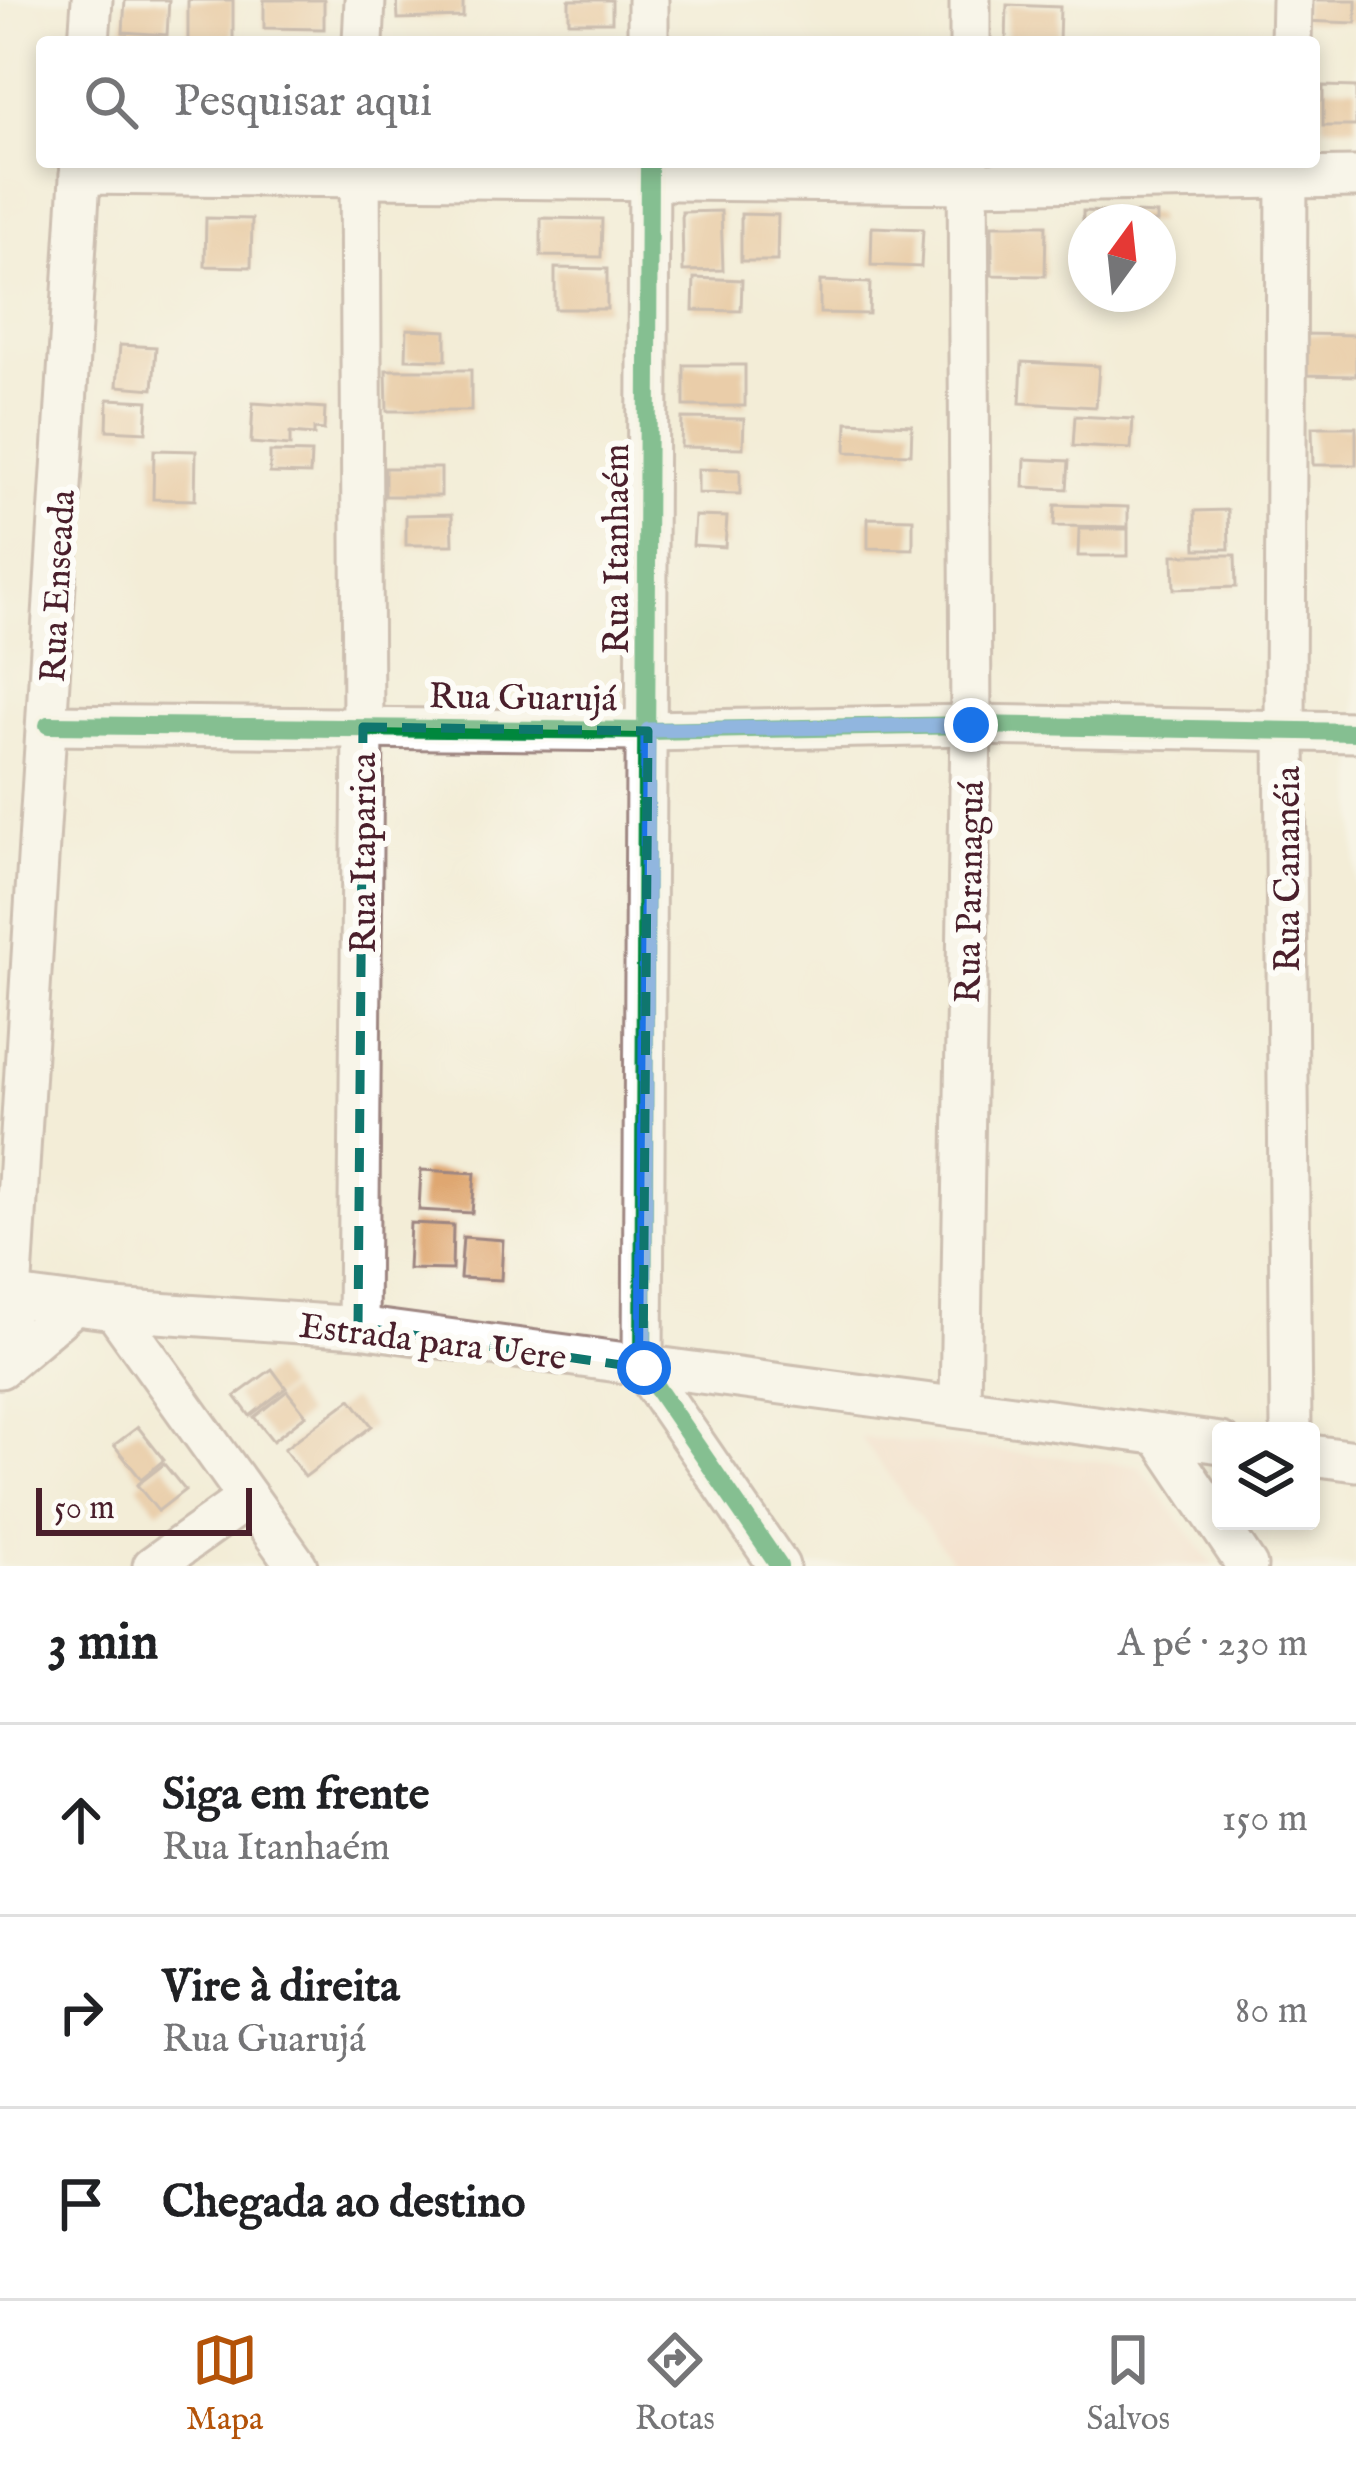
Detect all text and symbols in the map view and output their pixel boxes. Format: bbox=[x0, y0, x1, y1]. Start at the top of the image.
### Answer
search box bbox=[36, 36, 1320, 168]
icon: search bbox=[78, 69, 144, 135]
text: Pesquisar aqui bbox=[174, 74, 432, 131]
north arrow bbox=[1068, 204, 1176, 312]
street label: Rua Itanhaém bbox=[595, 444, 641, 654]
street label: Rua Enseada bbox=[31, 488, 87, 684]
street label: Rua Guarujá bbox=[428, 674, 618, 724]
route end bbox=[944, 698, 998, 752]
street label: Rua Itaparica bbox=[342, 752, 388, 954]
street label: Rua Cananéia bbox=[1266, 765, 1312, 972]
street label: Rua Paranaguá bbox=[946, 780, 996, 1004]
street label: Estrada para Uere bbox=[296, 1304, 569, 1382]
route start bbox=[617, 1341, 671, 1395]
map controls bbox=[1212, 1422, 1320, 1530]
button: layers bbox=[1212, 1422, 1320, 1530]
scale bar bbox=[36, 1482, 252, 1535]
text: 50 m bbox=[54, 1488, 115, 1530]
text: 3 min bbox=[48, 1612, 158, 1677]
text: A pé · 230 m bbox=[1118, 1620, 1308, 1669]
text: Siga em frente bbox=[162, 1767, 429, 1824]
icon: ahead bbox=[48, 1787, 114, 1853]
text: 150 m bbox=[1222, 1795, 1308, 1844]
text: Rua Itanhaém bbox=[162, 1824, 390, 1873]
text: Vire à direita bbox=[162, 1959, 400, 2016]
icon: right bbox=[48, 1979, 114, 2045]
text: 80 m bbox=[1235, 1987, 1308, 2036]
text: Rua Guarujá bbox=[162, 2016, 366, 2065]
icon: arrive bbox=[48, 2171, 114, 2237]
text: Chegada ao destino bbox=[162, 2175, 525, 2232]
tab: Mapa bbox=[186, 2327, 263, 2441]
tab: Rotas bbox=[635, 2327, 715, 2441]
tab: Salvos bbox=[1087, 2327, 1170, 2441]

